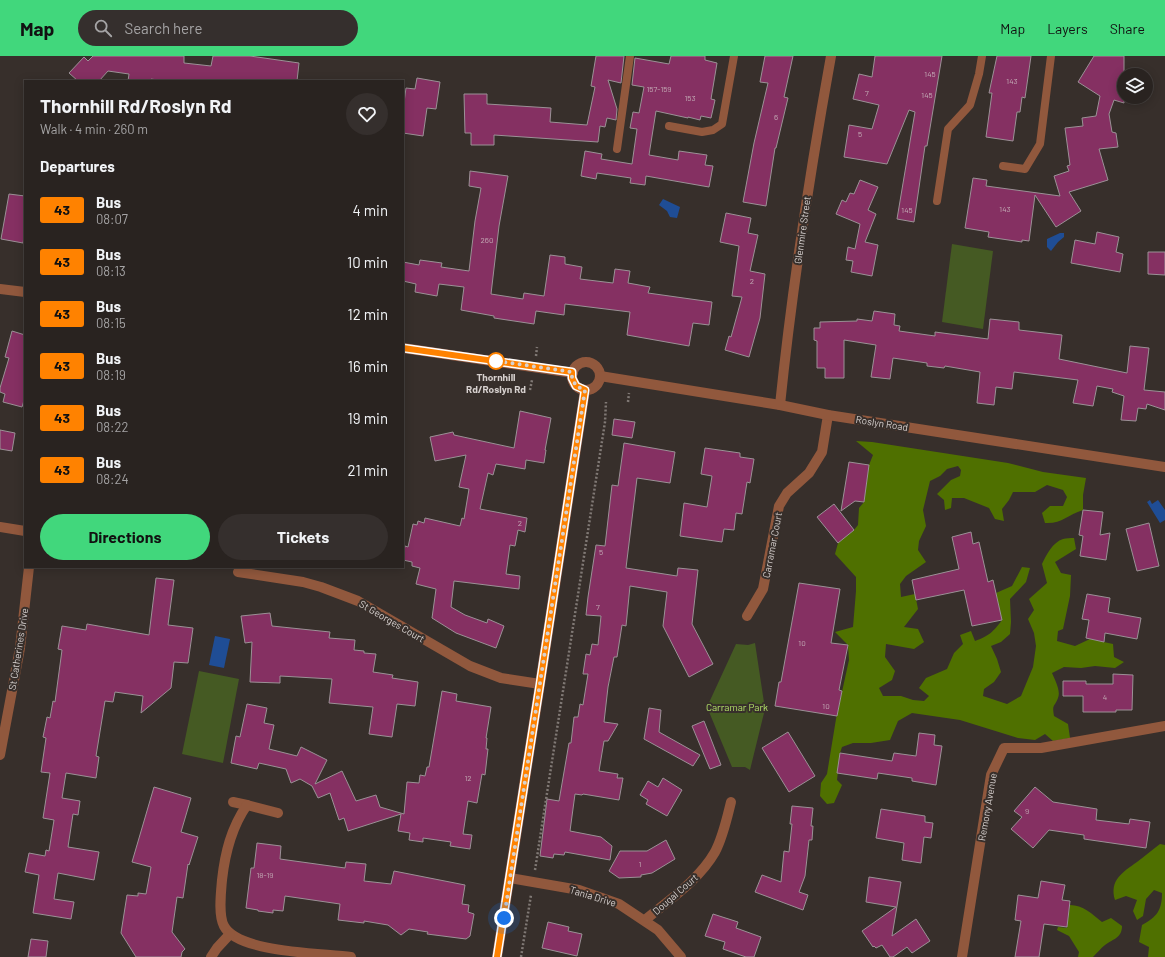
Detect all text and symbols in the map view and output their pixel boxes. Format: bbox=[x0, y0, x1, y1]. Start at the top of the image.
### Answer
search box bbox=[78, 10, 358, 46]
text: Map bbox=[20, 17, 54, 40]
icon: search bbox=[92, 17, 114, 39]
text: Search here bbox=[124, 19, 202, 37]
text: Map bbox=[1000, 20, 1025, 37]
text: Layers bbox=[1047, 20, 1088, 37]
text: Share bbox=[1110, 20, 1145, 37]
map controls bbox=[1117, 68, 1153, 104]
button: layers bbox=[1117, 68, 1153, 104]
house number: 145 bbox=[924, 69, 936, 79]
house number: 143 bbox=[1006, 76, 1018, 86]
house number: 157-159 bbox=[647, 84, 671, 94]
house number: 7 bbox=[865, 88, 869, 98]
house number: 145 bbox=[921, 90, 933, 100]
button: heart bbox=[346, 93, 388, 135]
house number: 153 bbox=[684, 93, 696, 103]
text: Thornhill Rd/Roslyn Rd bbox=[40, 94, 232, 117]
house number: 6 bbox=[774, 112, 778, 122]
text: Walk · 4 min · 260 m bbox=[40, 121, 148, 137]
house number: 5 bbox=[858, 129, 862, 139]
text: Departures bbox=[40, 157, 115, 175]
text: Bus bbox=[96, 193, 121, 211]
street label: Glenmire Street bbox=[791, 195, 813, 265]
text: 43 bbox=[54, 201, 70, 218]
text: 4 min bbox=[352, 201, 388, 219]
house number: 143 bbox=[999, 204, 1011, 214]
house number: 145 bbox=[901, 205, 913, 215]
text: 08:07 bbox=[96, 211, 128, 227]
house number: 260 bbox=[481, 235, 493, 245]
text: Bus bbox=[96, 245, 121, 263]
text: 43 bbox=[54, 253, 70, 270]
text: 10 min bbox=[347, 253, 388, 271]
text: 08:13 bbox=[96, 263, 126, 279]
house number: 2 bbox=[750, 276, 754, 286]
text: Bus bbox=[96, 297, 121, 315]
text: 43 bbox=[54, 305, 70, 322]
text: 12 min bbox=[347, 305, 388, 323]
text: 08:15 bbox=[96, 315, 126, 331]
text: Bus bbox=[96, 349, 121, 367]
marker: Thornhill Rd/Roslyn Rd bbox=[487, 352, 505, 370]
text: 43 bbox=[54, 357, 70, 374]
text: 16 min bbox=[348, 357, 388, 375]
text: 08:19 bbox=[96, 367, 126, 383]
place label: Thornhill Rd/Roslyn Rd bbox=[466, 371, 526, 395]
text: Bus bbox=[96, 401, 121, 419]
text: 43 bbox=[54, 409, 70, 426]
text: 19 min bbox=[348, 409, 388, 427]
street label: Roslyn Road bbox=[855, 413, 909, 433]
text: 08:22 bbox=[96, 419, 128, 435]
text: Bus bbox=[96, 453, 121, 471]
text: 43 bbox=[54, 461, 70, 478]
text: 21 min bbox=[348, 461, 388, 479]
text: 08:24 bbox=[96, 471, 129, 487]
street label: Carramar Court bbox=[760, 511, 784, 579]
button: Directions bbox=[40, 514, 210, 560]
button: Tickets bbox=[218, 514, 388, 560]
house number: 2 bbox=[518, 518, 522, 528]
house number: 5 bbox=[599, 547, 603, 557]
street label: St Georges Court bbox=[357, 597, 427, 645]
house number: 7 bbox=[596, 602, 600, 612]
street label: St Catherines Drive bbox=[6, 607, 30, 691]
house number: 10 bbox=[798, 638, 806, 648]
house number: 4 bbox=[1103, 692, 1107, 702]
park label: Carramar Park bbox=[706, 701, 768, 713]
house number: 10 bbox=[822, 701, 830, 711]
street label: Remony Avenue bbox=[975, 772, 999, 842]
house number: 12 bbox=[464, 773, 472, 783]
house number: 9 bbox=[1025, 806, 1029, 816]
house number: 1 bbox=[639, 859, 642, 869]
house number: 18-19 bbox=[256, 870, 274, 880]
street label: Dougal Court bbox=[650, 871, 700, 917]
street label: Tania Drive bbox=[568, 883, 618, 909]
your location bbox=[494, 908, 514, 928]

